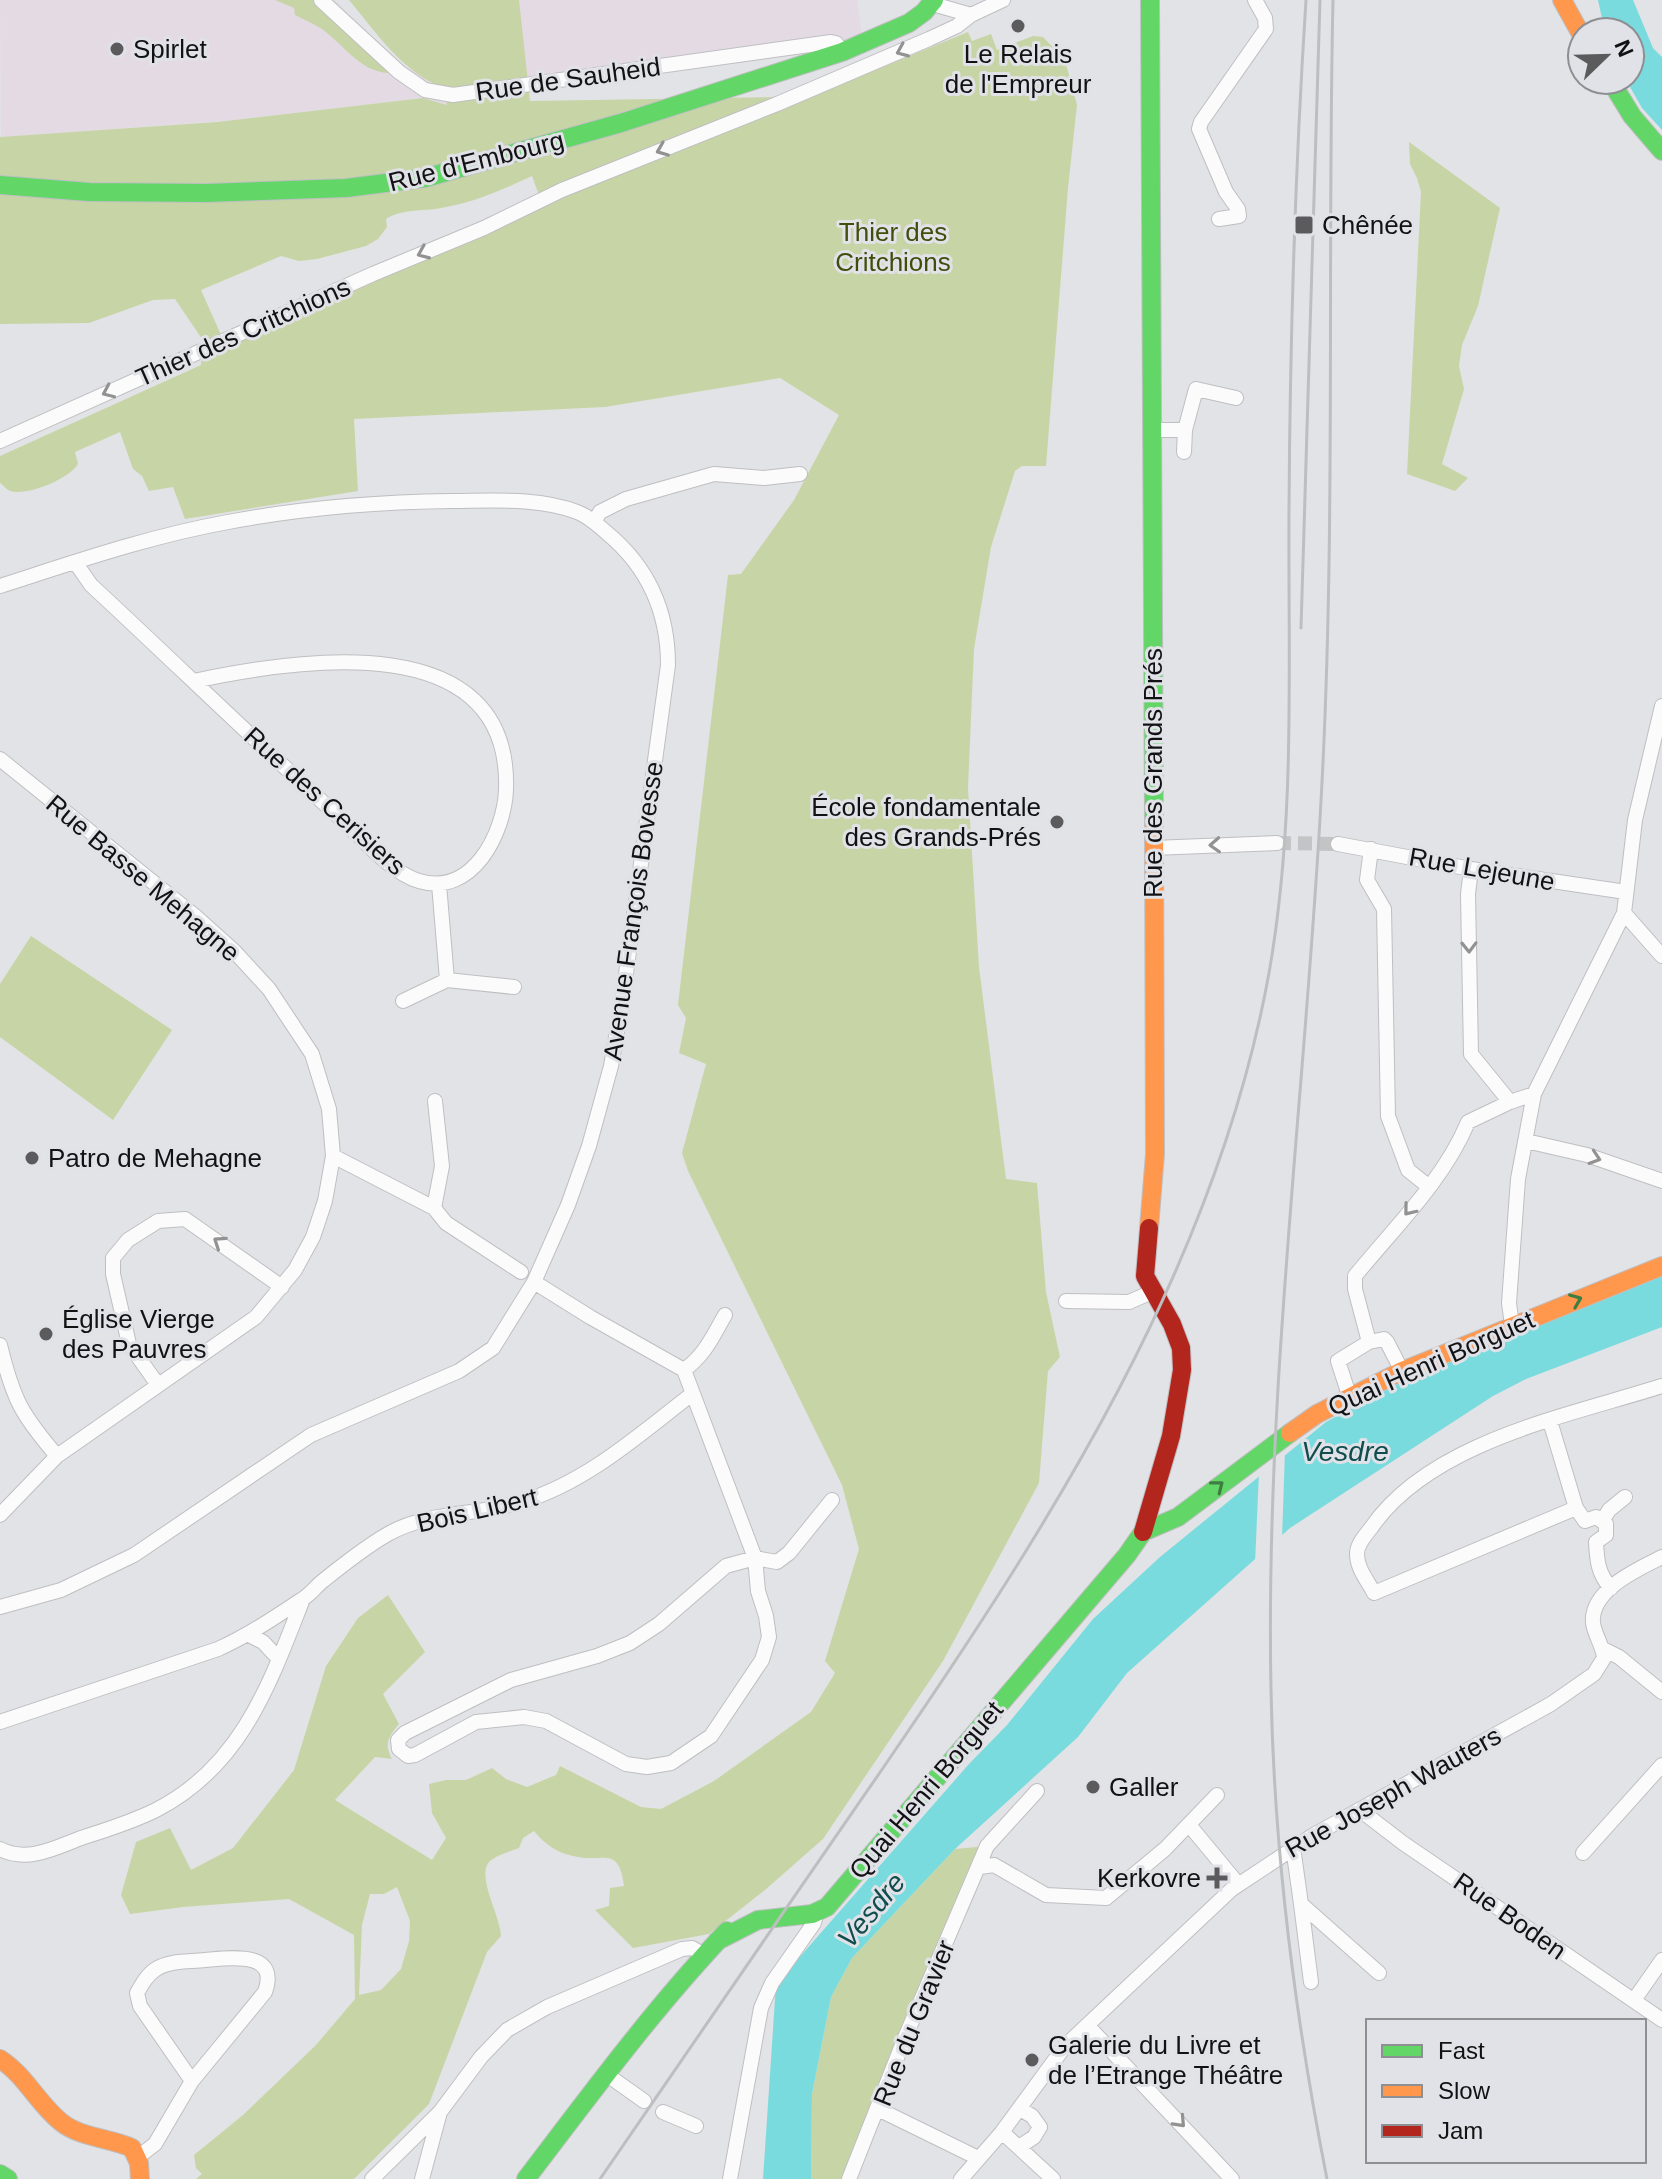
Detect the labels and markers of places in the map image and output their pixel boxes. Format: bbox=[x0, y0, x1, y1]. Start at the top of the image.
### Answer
marker: Le Relais de l'Empreur bbox=[1009, 17, 1027, 35]
place label: Spirlet bbox=[133, 34, 207, 64]
place label: Le Relais de l'Empreur bbox=[945, 39, 1092, 99]
marker: Spirlet bbox=[108, 40, 126, 58]
place label: Chênée bbox=[1322, 210, 1413, 240]
marker: Chênée bbox=[1293, 214, 1315, 236]
place label: École fondamentale des Grands-Prés bbox=[811, 792, 1041, 852]
marker: École fondamentale des Grands-Prés bbox=[1048, 813, 1066, 831]
place label: Patro de Mehagne bbox=[48, 1143, 262, 1173]
marker: Patro de Mehagne bbox=[23, 1149, 41, 1167]
place label: Église Vierge des Pauvres bbox=[62, 1304, 215, 1364]
marker: Église Vierge des Pauvres bbox=[37, 1325, 55, 1343]
place label: Galler bbox=[1109, 1772, 1179, 1802]
marker: Galler bbox=[1084, 1778, 1102, 1796]
place label: Kerkovre bbox=[1097, 1863, 1201, 1893]
marker: Kerkovre bbox=[1208, 1869, 1226, 1887]
place label: Galerie du Livre et de l’Etrange Théâtre bbox=[1048, 2030, 1283, 2090]
marker: Galerie du Livre et de l’Etrange Théâtre bbox=[1023, 2051, 1041, 2069]

